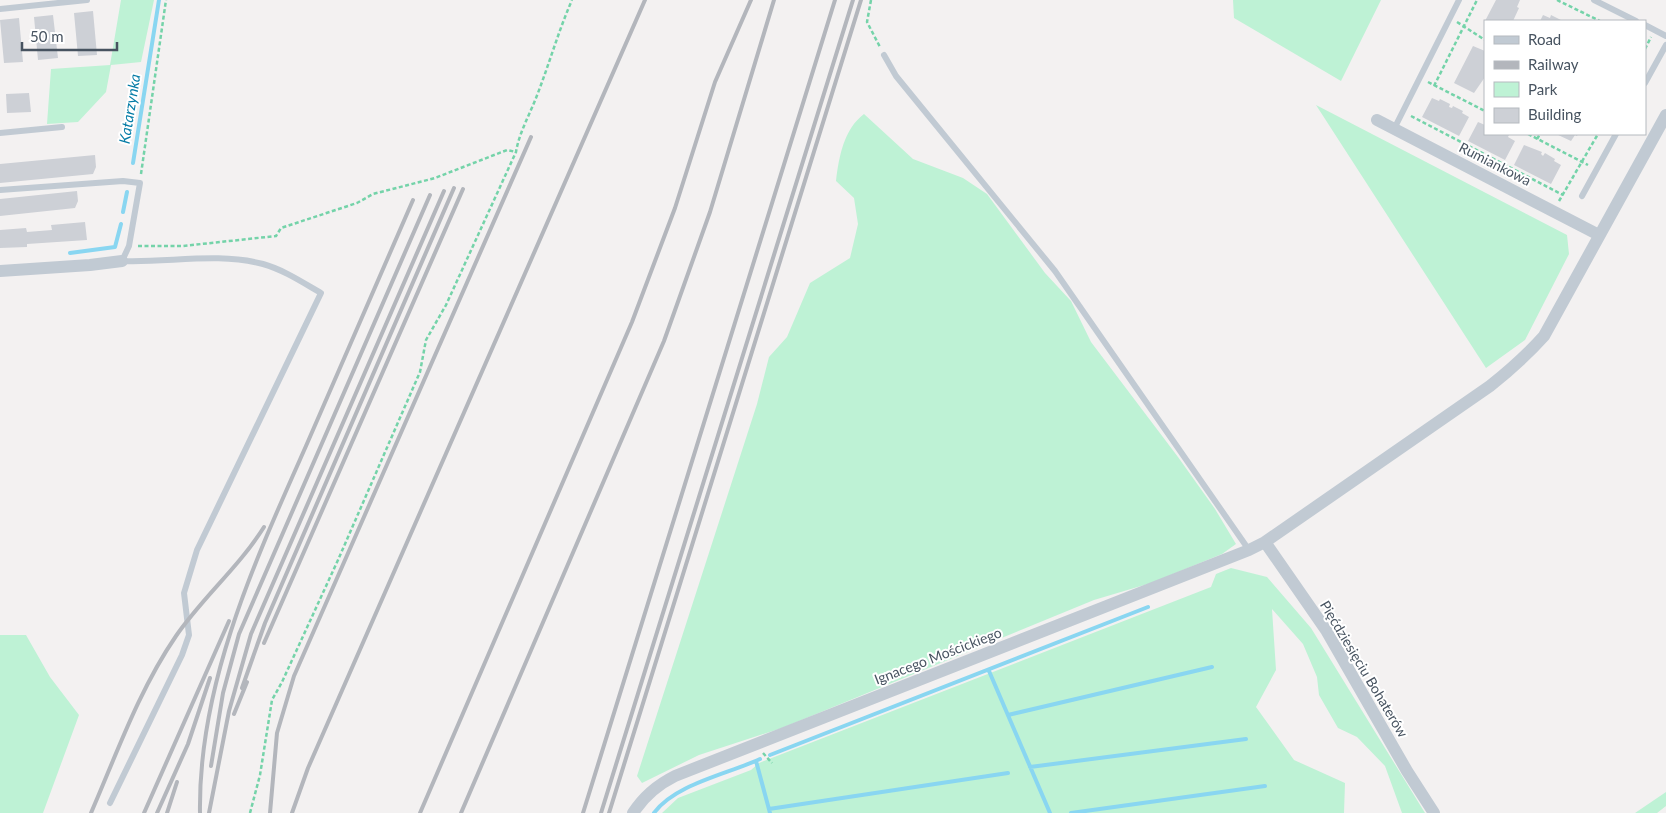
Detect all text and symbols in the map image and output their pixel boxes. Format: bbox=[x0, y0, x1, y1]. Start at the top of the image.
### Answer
scale bar bbox=[22, 20, 118, 52]
legend bbox=[1484, 20, 1646, 135]
text: 50 m bbox=[30, 27, 64, 45]
text: Road bbox=[1528, 30, 1561, 48]
text: Railway bbox=[1528, 55, 1579, 73]
water label: Katarzynka bbox=[115, 72, 143, 145]
text: Park bbox=[1528, 80, 1558, 98]
text: Building bbox=[1528, 105, 1581, 123]
street label: Rumiankowa bbox=[1456, 138, 1534, 189]
street label: Pięćdziesięciu Bohaterów bbox=[1317, 597, 1412, 740]
street label: Ignacego Mościckiego bbox=[872, 623, 1004, 688]

